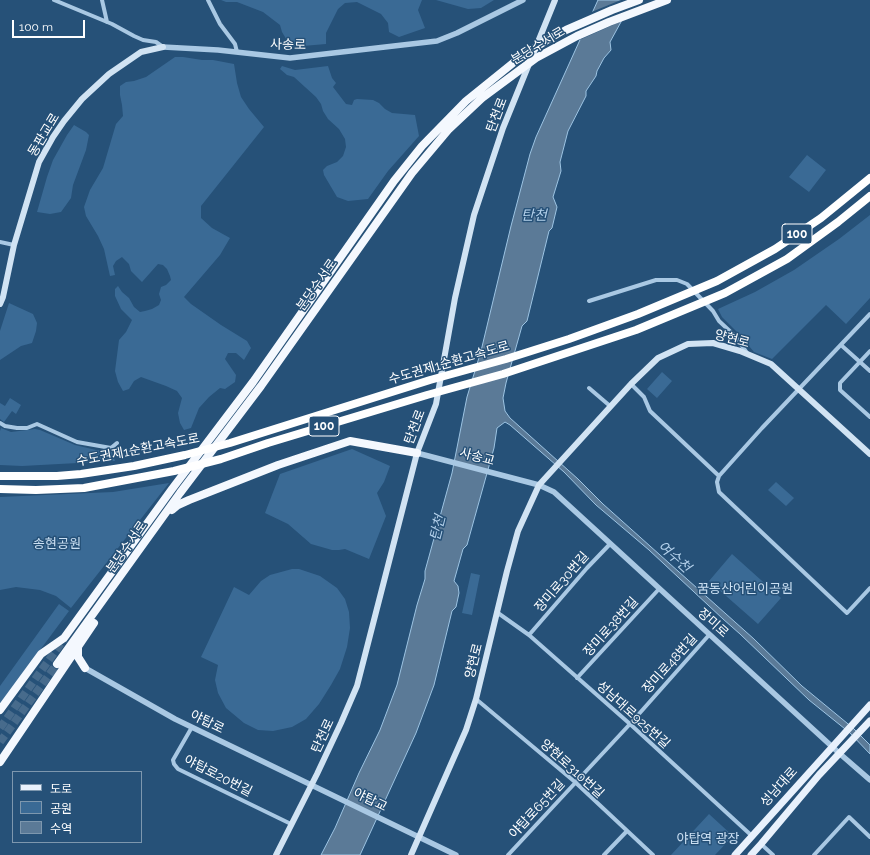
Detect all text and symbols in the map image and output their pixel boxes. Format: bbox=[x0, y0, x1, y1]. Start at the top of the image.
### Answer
scale bar bbox=[14, 12, 87, 38]
text: 100 m bbox=[19, 20, 53, 34]
street label: 분당수서로 bbox=[508, 24, 568, 68]
street label: 사송로 bbox=[270, 37, 306, 53]
street label: 탄천로 bbox=[483, 95, 511, 135]
street label: 동판교로 bbox=[25, 110, 63, 160]
water label: 탄천 bbox=[521, 208, 547, 224]
road number: 100 bbox=[782, 224, 812, 244]
street label: 분당수서로 bbox=[293, 256, 341, 314]
street label: 양현로 bbox=[713, 327, 751, 351]
street label: 수도권제1순환고속도로 bbox=[387, 338, 511, 388]
street label: 탄천로 bbox=[401, 407, 429, 447]
road number: 100 bbox=[309, 416, 339, 436]
street label: 수도권제1순환고속도로 bbox=[75, 430, 201, 470]
street label: 사송교 bbox=[458, 445, 496, 469]
water label: 탄천 bbox=[427, 513, 449, 543]
street label: 분당수서로 bbox=[103, 518, 151, 576]
park label: 송현공원 bbox=[33, 536, 81, 552]
water label: 여수천 bbox=[654, 538, 694, 576]
street label: 장미로30번길 bbox=[532, 549, 592, 615]
park label: 꿈동산어린이공원 bbox=[697, 581, 793, 597]
street label: 장미로38번길 bbox=[580, 594, 642, 660]
street label: 장미로 bbox=[694, 605, 732, 641]
street label: 장미로48번길 bbox=[639, 631, 701, 697]
street label: 양현로 bbox=[462, 642, 486, 680]
street label: 성남대로925번길 bbox=[593, 678, 673, 752]
street label: 야탑로 bbox=[187, 707, 227, 737]
street label: 탄천로 bbox=[308, 716, 338, 756]
street label: 양현로310번길 bbox=[537, 736, 607, 802]
street label: 야탑로20번길 bbox=[181, 752, 255, 800]
street label: 성남대로 bbox=[757, 764, 801, 810]
legend bbox=[12, 771, 142, 843]
street label: 야탑로65번길 bbox=[506, 776, 568, 842]
text: 도로 bbox=[50, 782, 72, 796]
street label: 야탑교 bbox=[350, 785, 390, 815]
text: 공원 bbox=[50, 802, 72, 816]
text: 수역 bbox=[50, 822, 72, 836]
park label: 야탑역 광장 bbox=[676, 831, 740, 847]

